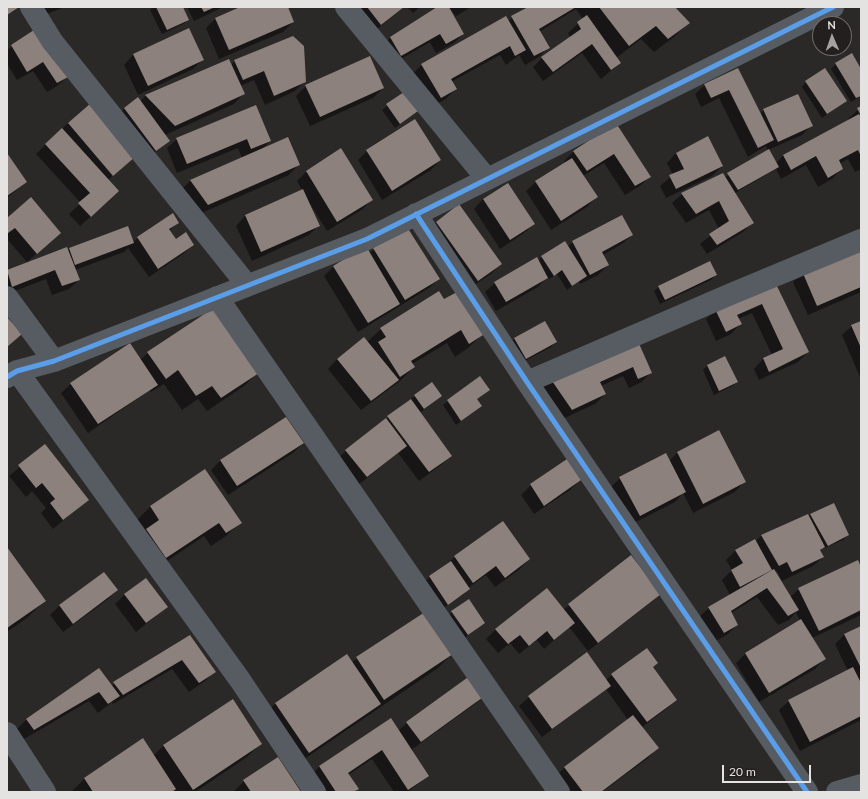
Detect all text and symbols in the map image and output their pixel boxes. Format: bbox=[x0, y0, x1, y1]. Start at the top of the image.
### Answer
north arrow bbox=[812, 16, 852, 56]
text: N bbox=[827, 18, 836, 31]
scale bar bbox=[724, 757, 813, 783]
text: 20 m bbox=[729, 764, 756, 779]

